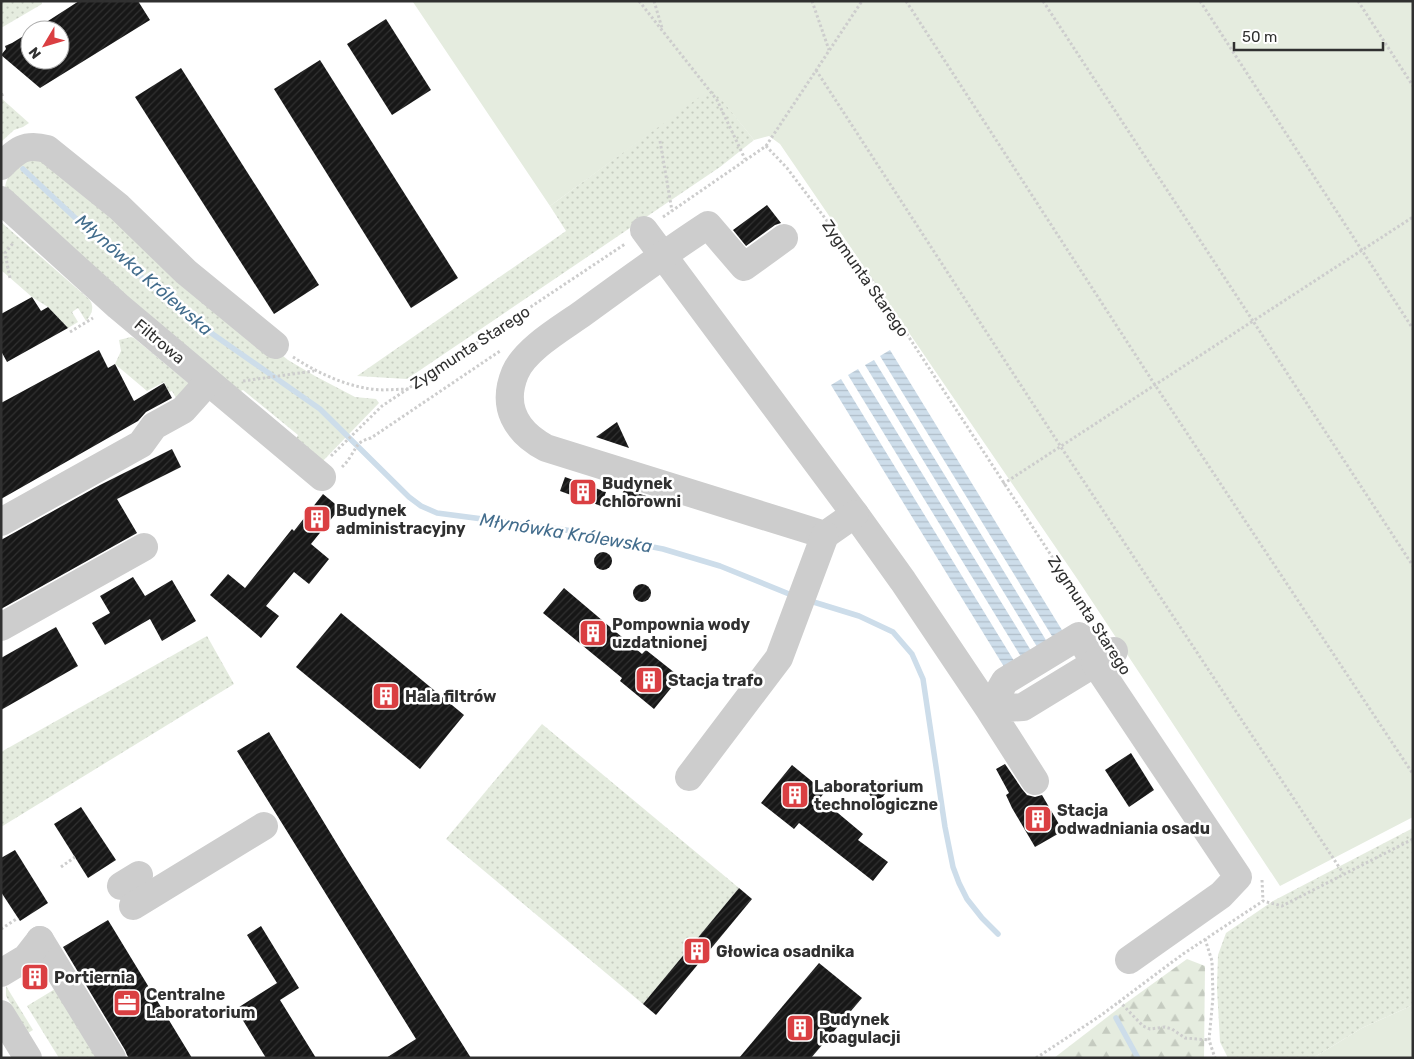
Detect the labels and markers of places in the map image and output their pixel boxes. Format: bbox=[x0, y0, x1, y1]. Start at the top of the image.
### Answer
place label: Budynek chlorowni bbox=[602, 474, 681, 511]
building icon: Budynek chlorowni bbox=[568, 477, 598, 507]
place label: Budynek administracyjny bbox=[336, 501, 466, 538]
building icon: Budynek administracyjny bbox=[302, 504, 332, 534]
place label: Pompownia wody uzdatnionej bbox=[612, 615, 751, 652]
building icon: Pompownia wody uzdatnionej bbox=[578, 618, 608, 648]
building icon: Stacja trafo bbox=[634, 665, 664, 695]
place label: Stacja trafo bbox=[668, 671, 763, 690]
building icon: Hala filtrów bbox=[371, 681, 401, 711]
place label: Hala filtrów bbox=[405, 687, 497, 706]
place label: Laboratorium technologiczne bbox=[814, 777, 938, 814]
building icon: Laboratorium technologiczne bbox=[780, 780, 810, 810]
place label: Stacja odwadniania osadu bbox=[1057, 801, 1210, 838]
building icon: Stacja odwadniania osadu bbox=[1023, 804, 1053, 834]
building icon: Głowica osadnika bbox=[682, 936, 712, 966]
place label: Głowica osadnika bbox=[716, 942, 854, 961]
building icon: Portiernia bbox=[20, 962, 50, 992]
place label: Portiernia bbox=[54, 968, 135, 987]
place label: Centralne Laboratorium bbox=[146, 985, 255, 1022]
office icon: Centralne Laboratorium bbox=[112, 988, 142, 1018]
place label: Budynek koagulacji bbox=[819, 1010, 901, 1047]
building icon: Budynek koagulacji bbox=[785, 1013, 815, 1043]

